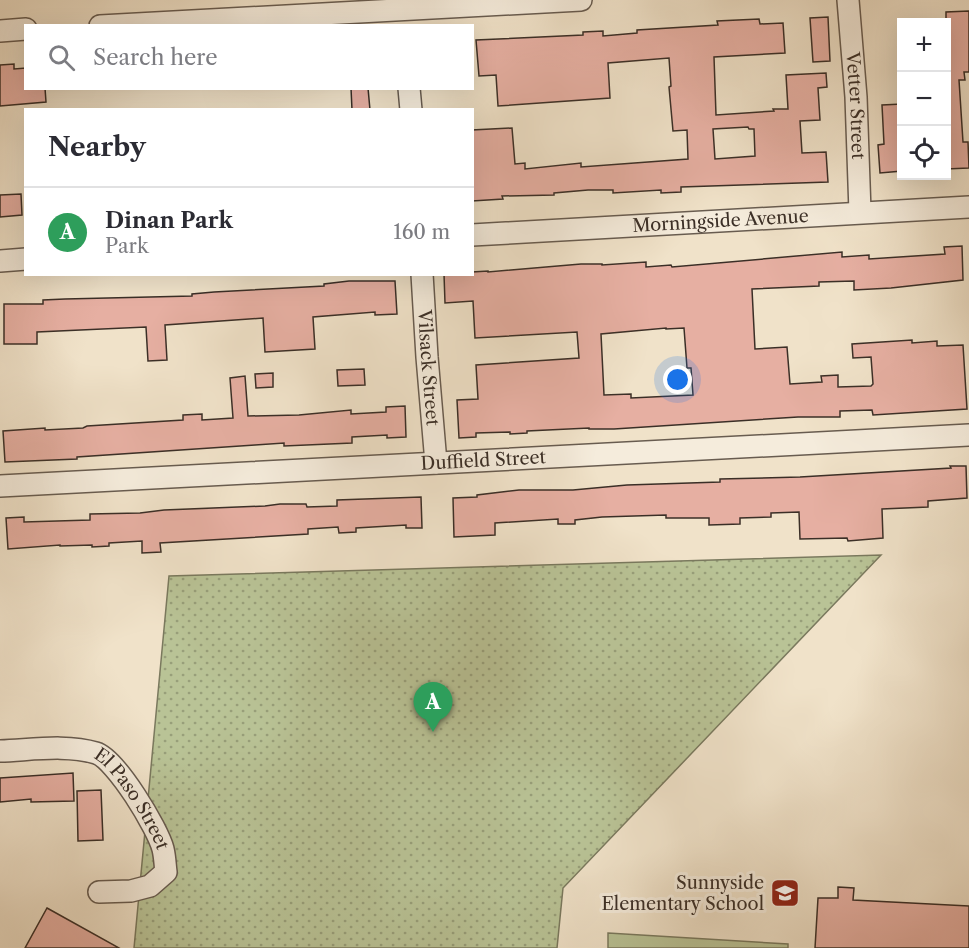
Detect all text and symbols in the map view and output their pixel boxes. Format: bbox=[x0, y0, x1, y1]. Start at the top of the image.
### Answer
map controls bbox=[897, 18, 951, 180]
button: + bbox=[897, 18, 951, 72]
search box bbox=[24, 24, 474, 90]
icon: search bbox=[45, 41, 78, 74]
text: Search here bbox=[93, 44, 218, 71]
street label: Vetter Street bbox=[841, 50, 869, 160]
button: − bbox=[897, 72, 951, 126]
button: locate bbox=[897, 126, 951, 180]
text: Nearby bbox=[48, 131, 146, 163]
street label: Morningside Avenue bbox=[632, 205, 809, 237]
text: Dinan Park bbox=[105, 207, 233, 234]
text: A bbox=[60, 220, 75, 244]
text: 160 m bbox=[393, 220, 450, 244]
text: Park bbox=[105, 234, 148, 258]
street label: Vilsack Street bbox=[413, 308, 444, 427]
your location bbox=[663, 365, 692, 394]
street label: Duffield Street bbox=[420, 446, 547, 475]
pin: A bbox=[414, 682, 452, 732]
street label: El Paso Street bbox=[90, 743, 174, 853]
place label: Sunnyside Elementary School bbox=[601, 872, 764, 915]
school or university icon: Sunnyside Elementary School bbox=[769, 877, 801, 909]

